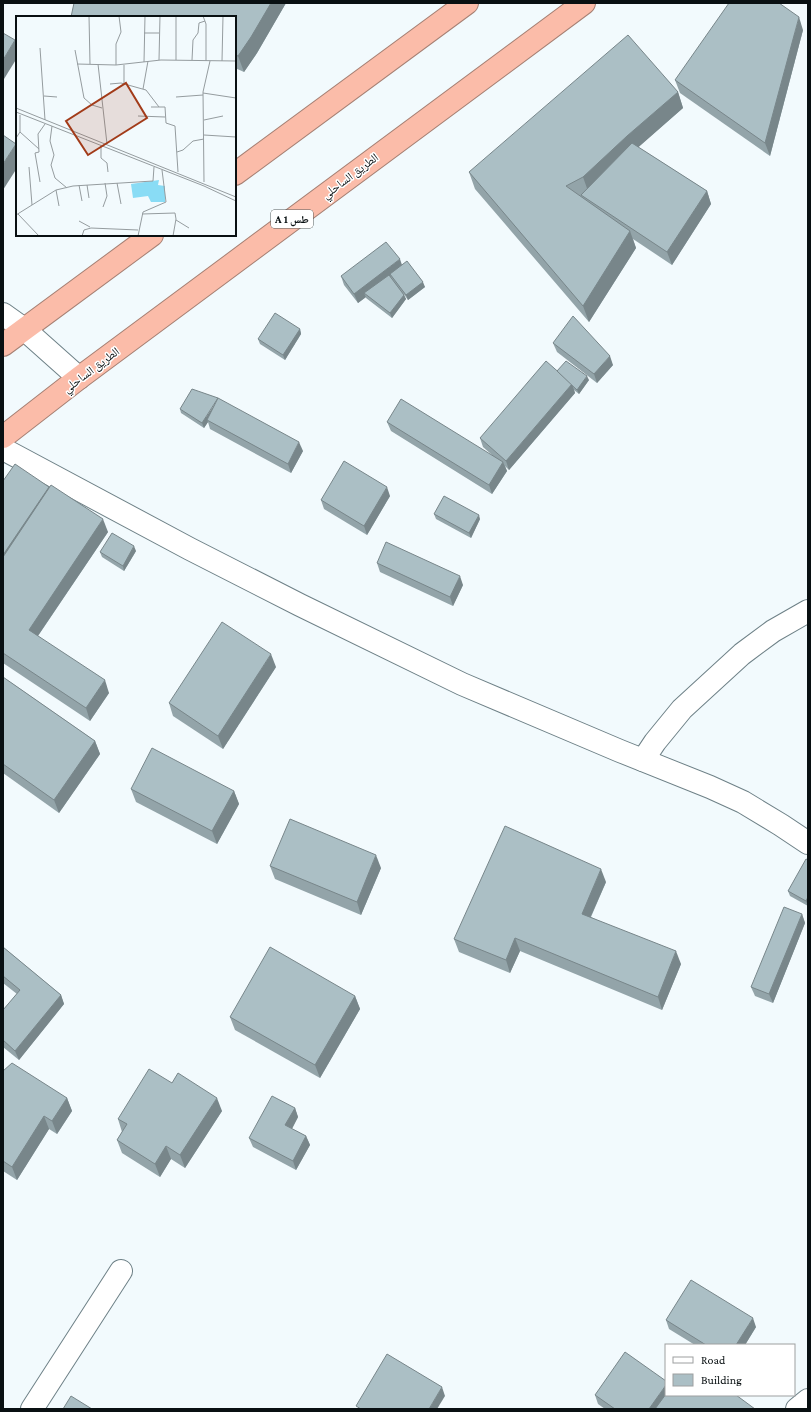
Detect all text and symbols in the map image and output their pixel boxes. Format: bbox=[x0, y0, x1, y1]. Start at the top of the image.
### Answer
inset map bbox=[16, 16, 236, 236]
street label: الطريق الساحلي bbox=[319, 150, 383, 204]
road number: A 1 طس bbox=[271, 210, 313, 228]
street label: الطريق الساحلي bbox=[60, 344, 124, 398]
legend bbox=[665, 1344, 795, 1396]
text: Road bbox=[701, 1353, 726, 1367]
text: Building bbox=[701, 1373, 742, 1387]

